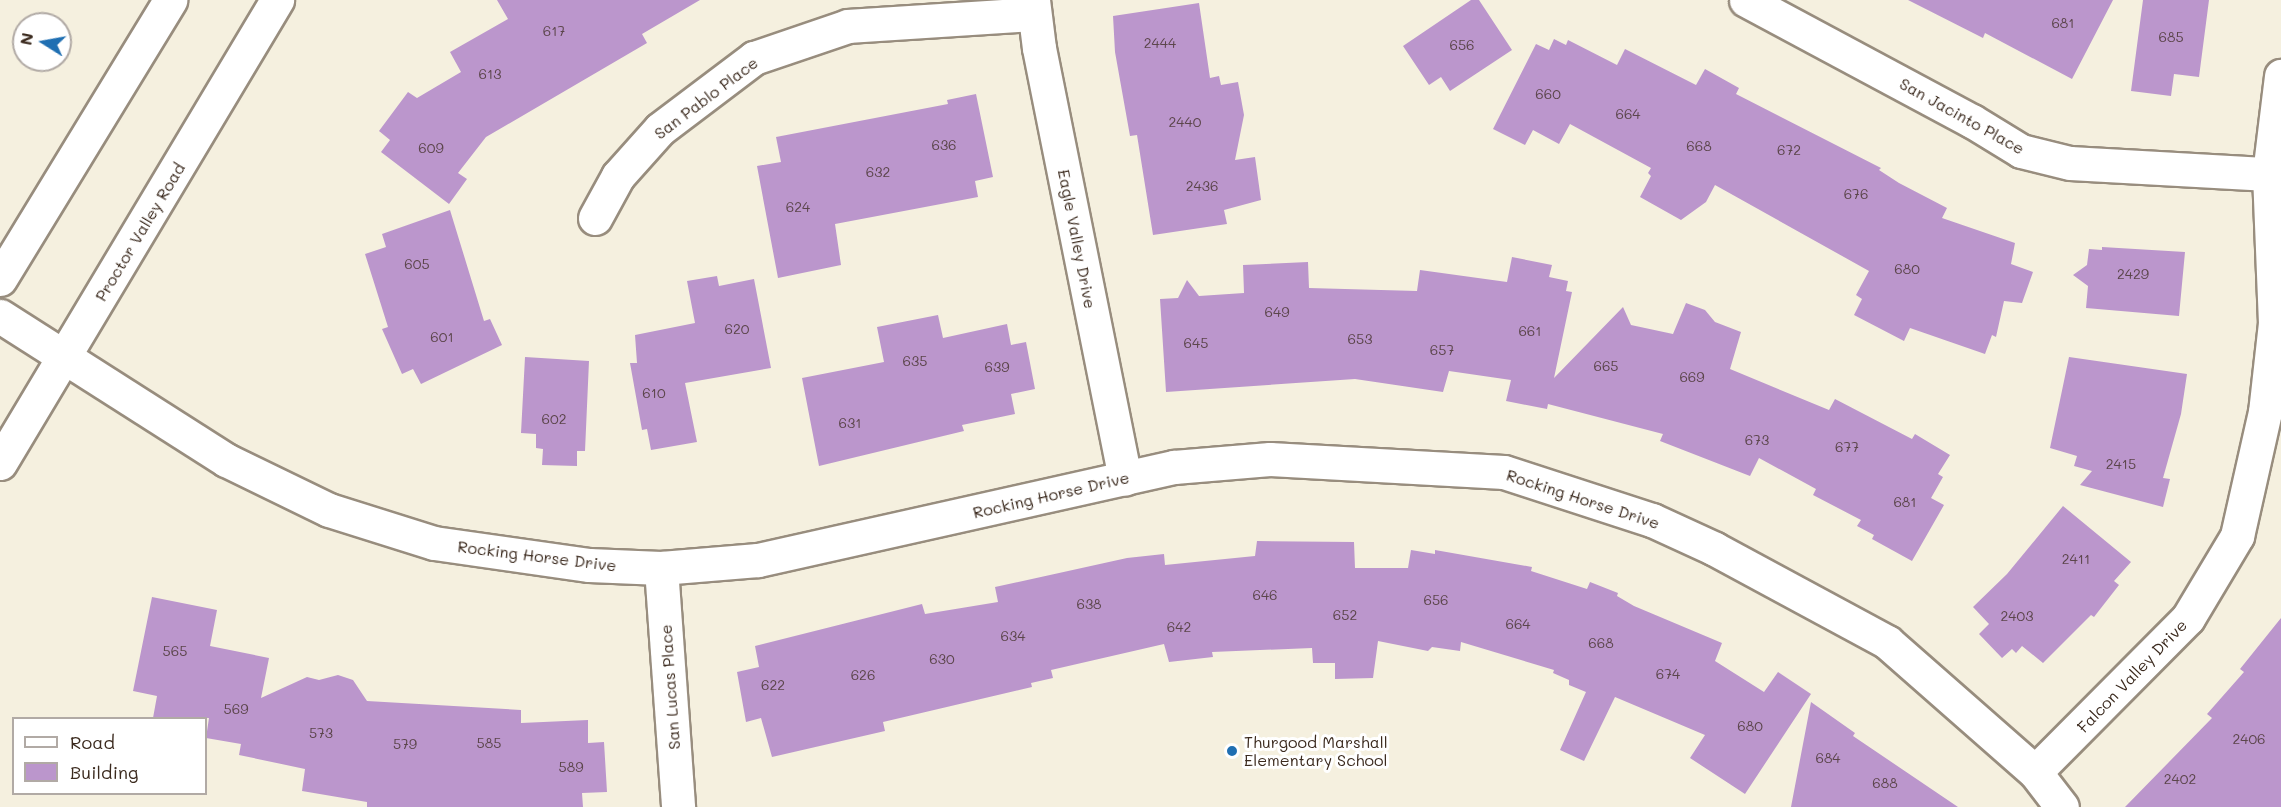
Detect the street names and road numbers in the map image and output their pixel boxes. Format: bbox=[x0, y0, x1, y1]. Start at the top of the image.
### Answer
street label: San Pablo Place bbox=[650, 53, 762, 143]
street label: San Jacinto Place bbox=[1896, 74, 2028, 158]
street label: Proctor Valley Road bbox=[91, 159, 189, 305]
street label: Eagle Valley Drive bbox=[1054, 168, 1100, 310]
street label: Rocking Horse Drive bbox=[1504, 465, 1662, 533]
street label: Rocking Horse Drive bbox=[971, 468, 1131, 522]
street label: Rocking Horse Drive bbox=[457, 537, 617, 575]
street label: Falcon Valley Drive bbox=[2073, 615, 2191, 737]
street label: San Lucas Place bbox=[656, 624, 684, 750]

